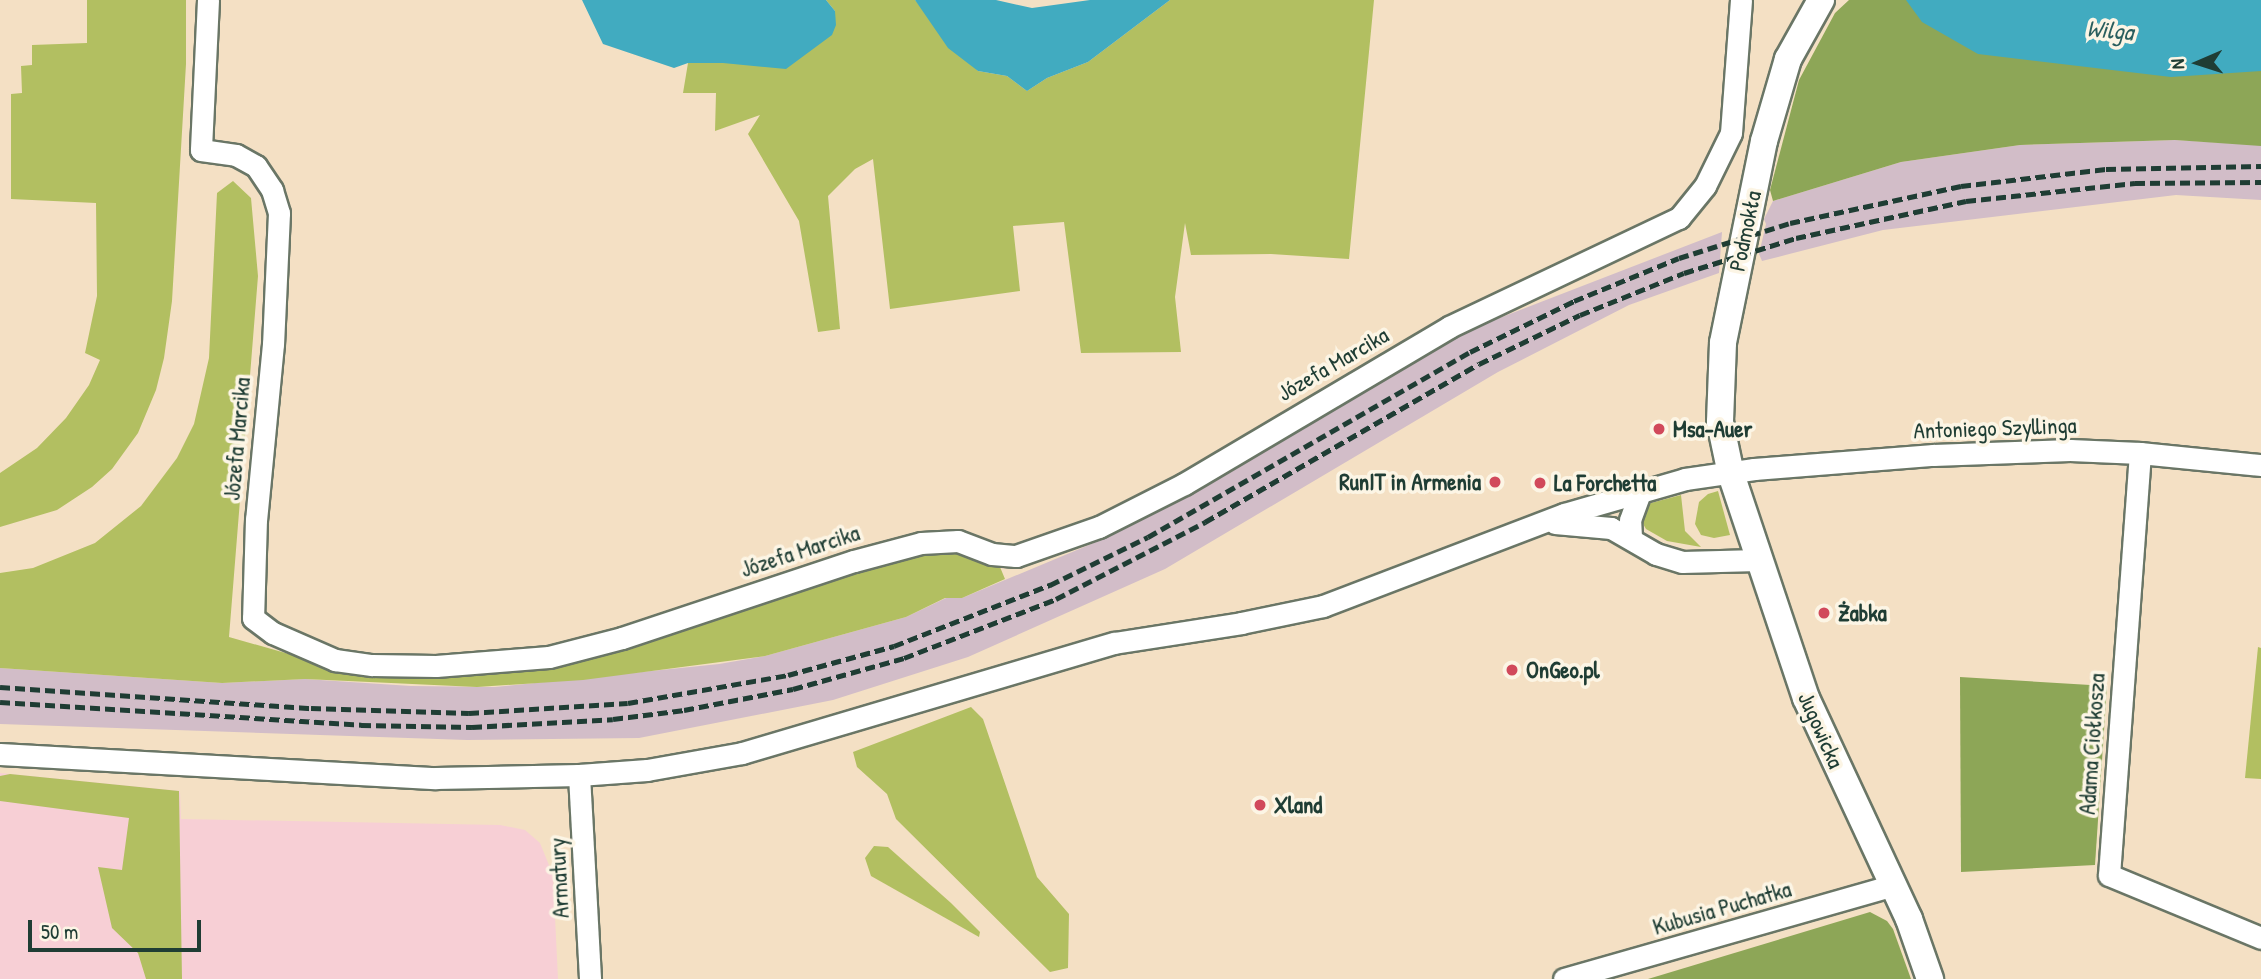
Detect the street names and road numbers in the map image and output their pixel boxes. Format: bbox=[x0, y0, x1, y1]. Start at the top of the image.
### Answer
street label: Podmokła bbox=[1723, 188, 1767, 274]
street label: Józefa Marcika bbox=[1273, 321, 1393, 407]
street label: Józefa Marcika bbox=[218, 376, 256, 502]
street label: Antoniego Szyllinga bbox=[1913, 411, 2077, 445]
street label: Józefa Marcika bbox=[737, 519, 863, 583]
street label: Adama Ciołkosza bbox=[2073, 672, 2111, 816]
street label: Jugowicka bbox=[1792, 688, 1850, 772]
street label: Armatury bbox=[543, 837, 575, 919]
street label: Kubusia Puchatka bbox=[1650, 875, 1794, 941]

